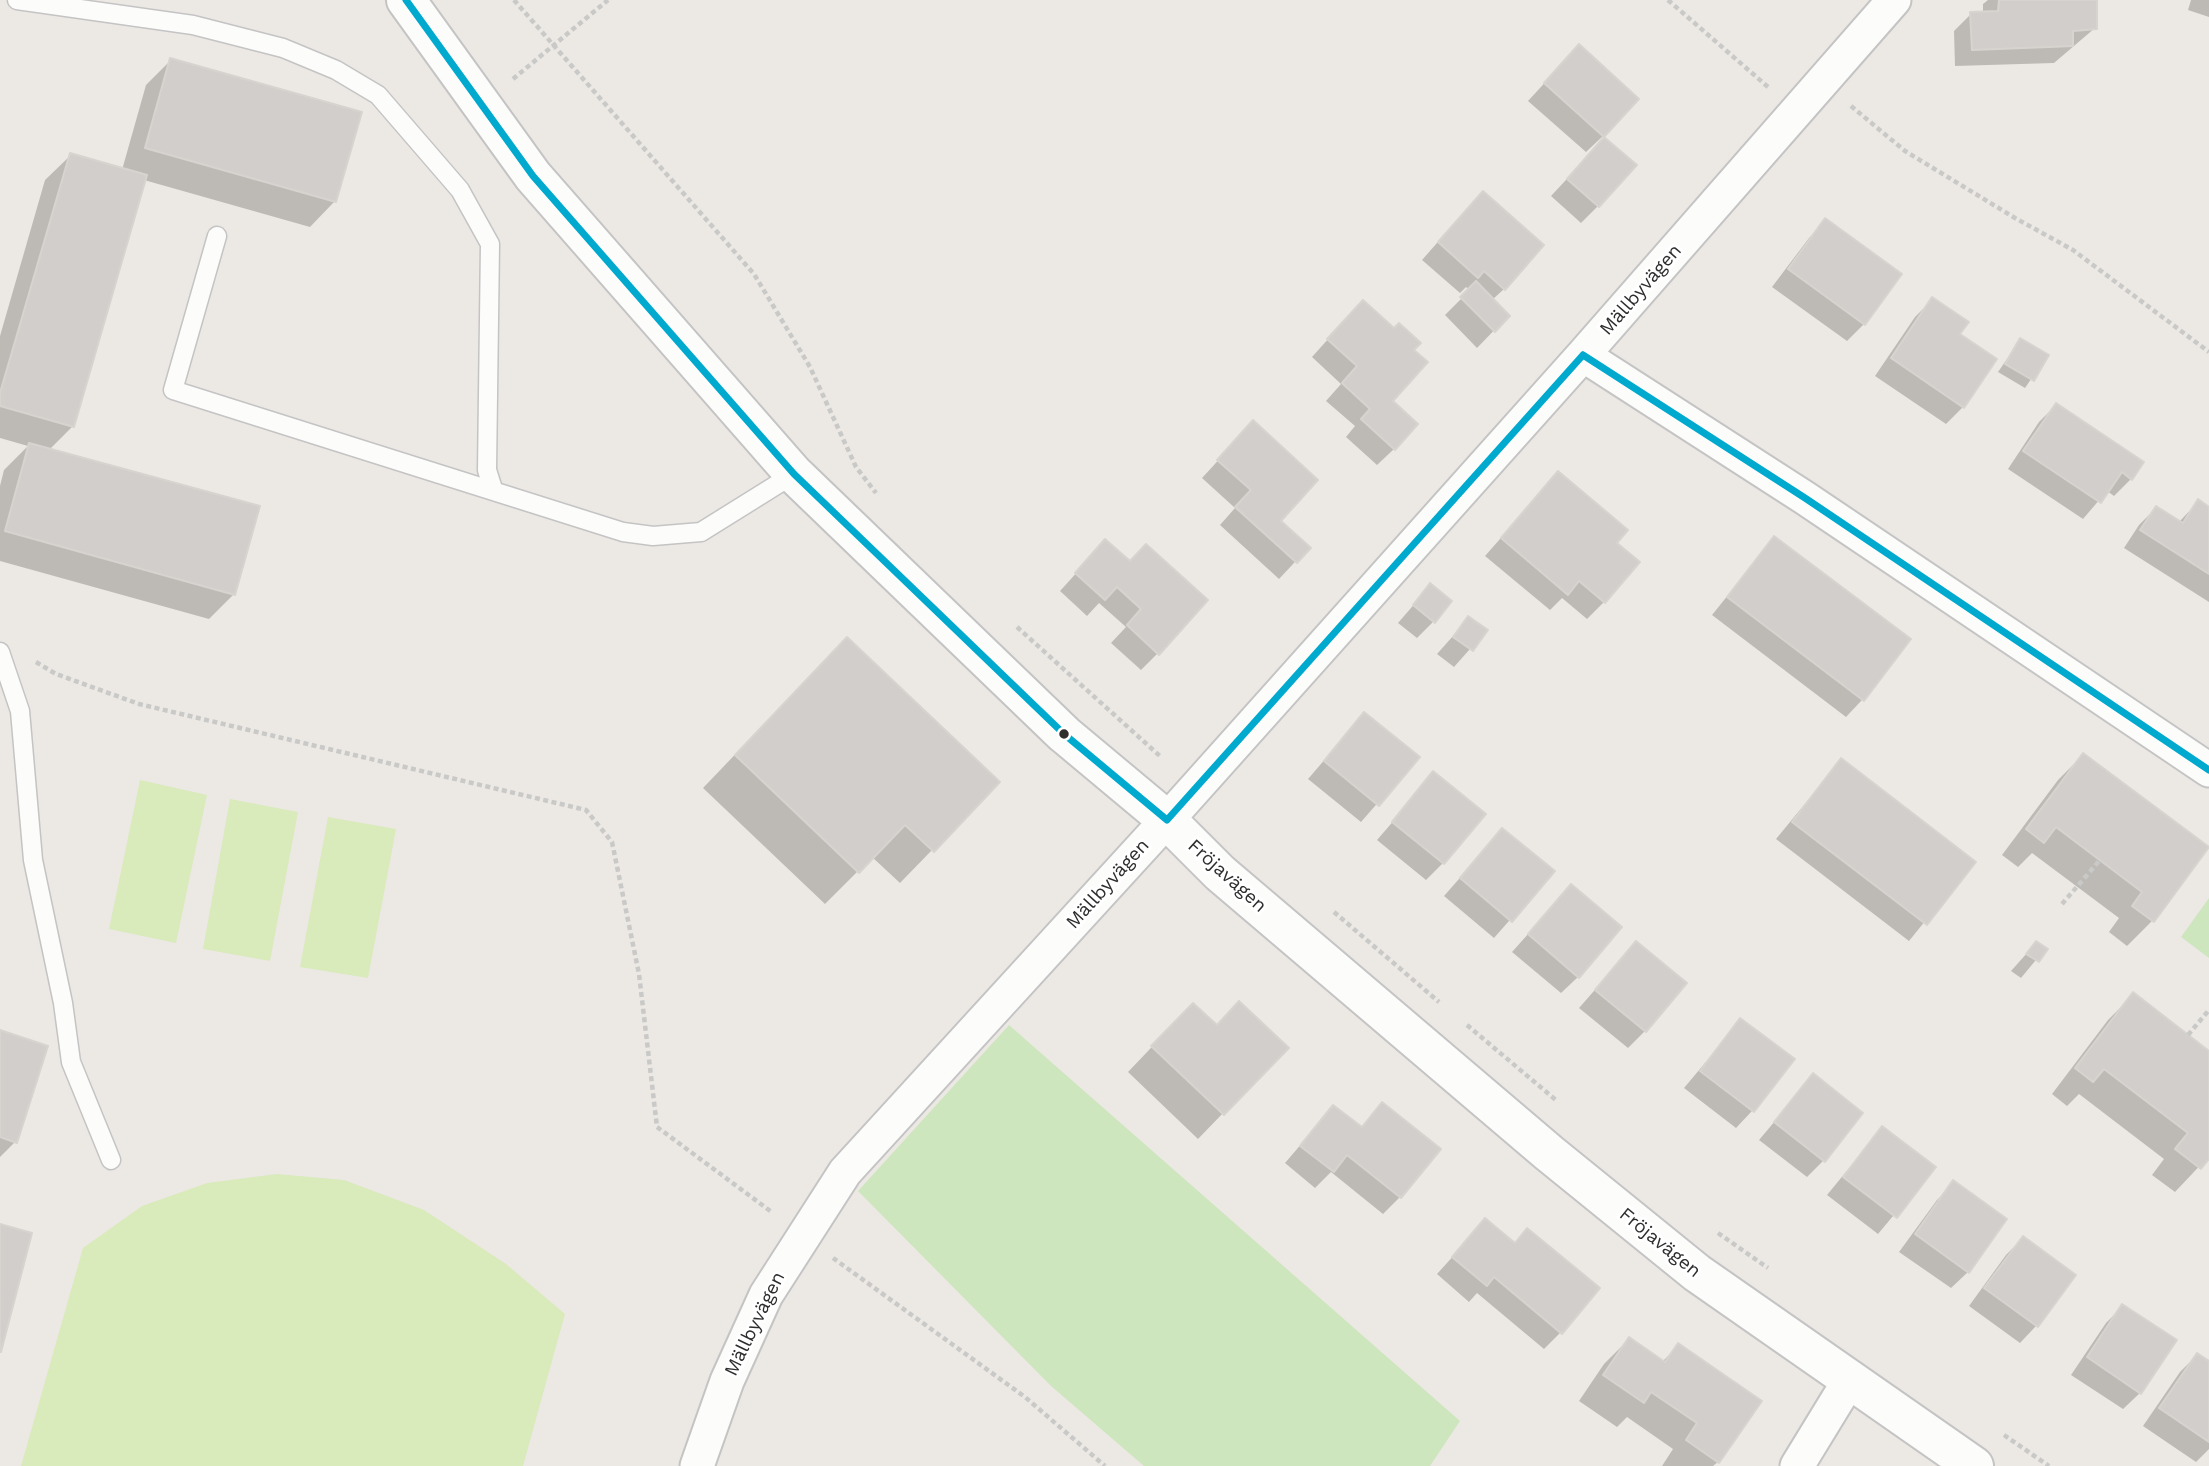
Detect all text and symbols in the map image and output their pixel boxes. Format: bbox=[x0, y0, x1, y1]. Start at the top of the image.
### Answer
street label: Mällbyvägen bbox=[1595, 240, 1687, 340]
unlabelled marker bbox=[1057, 727, 1071, 741]
street label: Mällbyvägen bbox=[1062, 834, 1154, 934]
street label: Fröjavägen bbox=[1183, 835, 1271, 917]
street label: Fröjavägen bbox=[1615, 1203, 1705, 1283]
street label: Mällbyvägen bbox=[720, 1268, 790, 1380]

